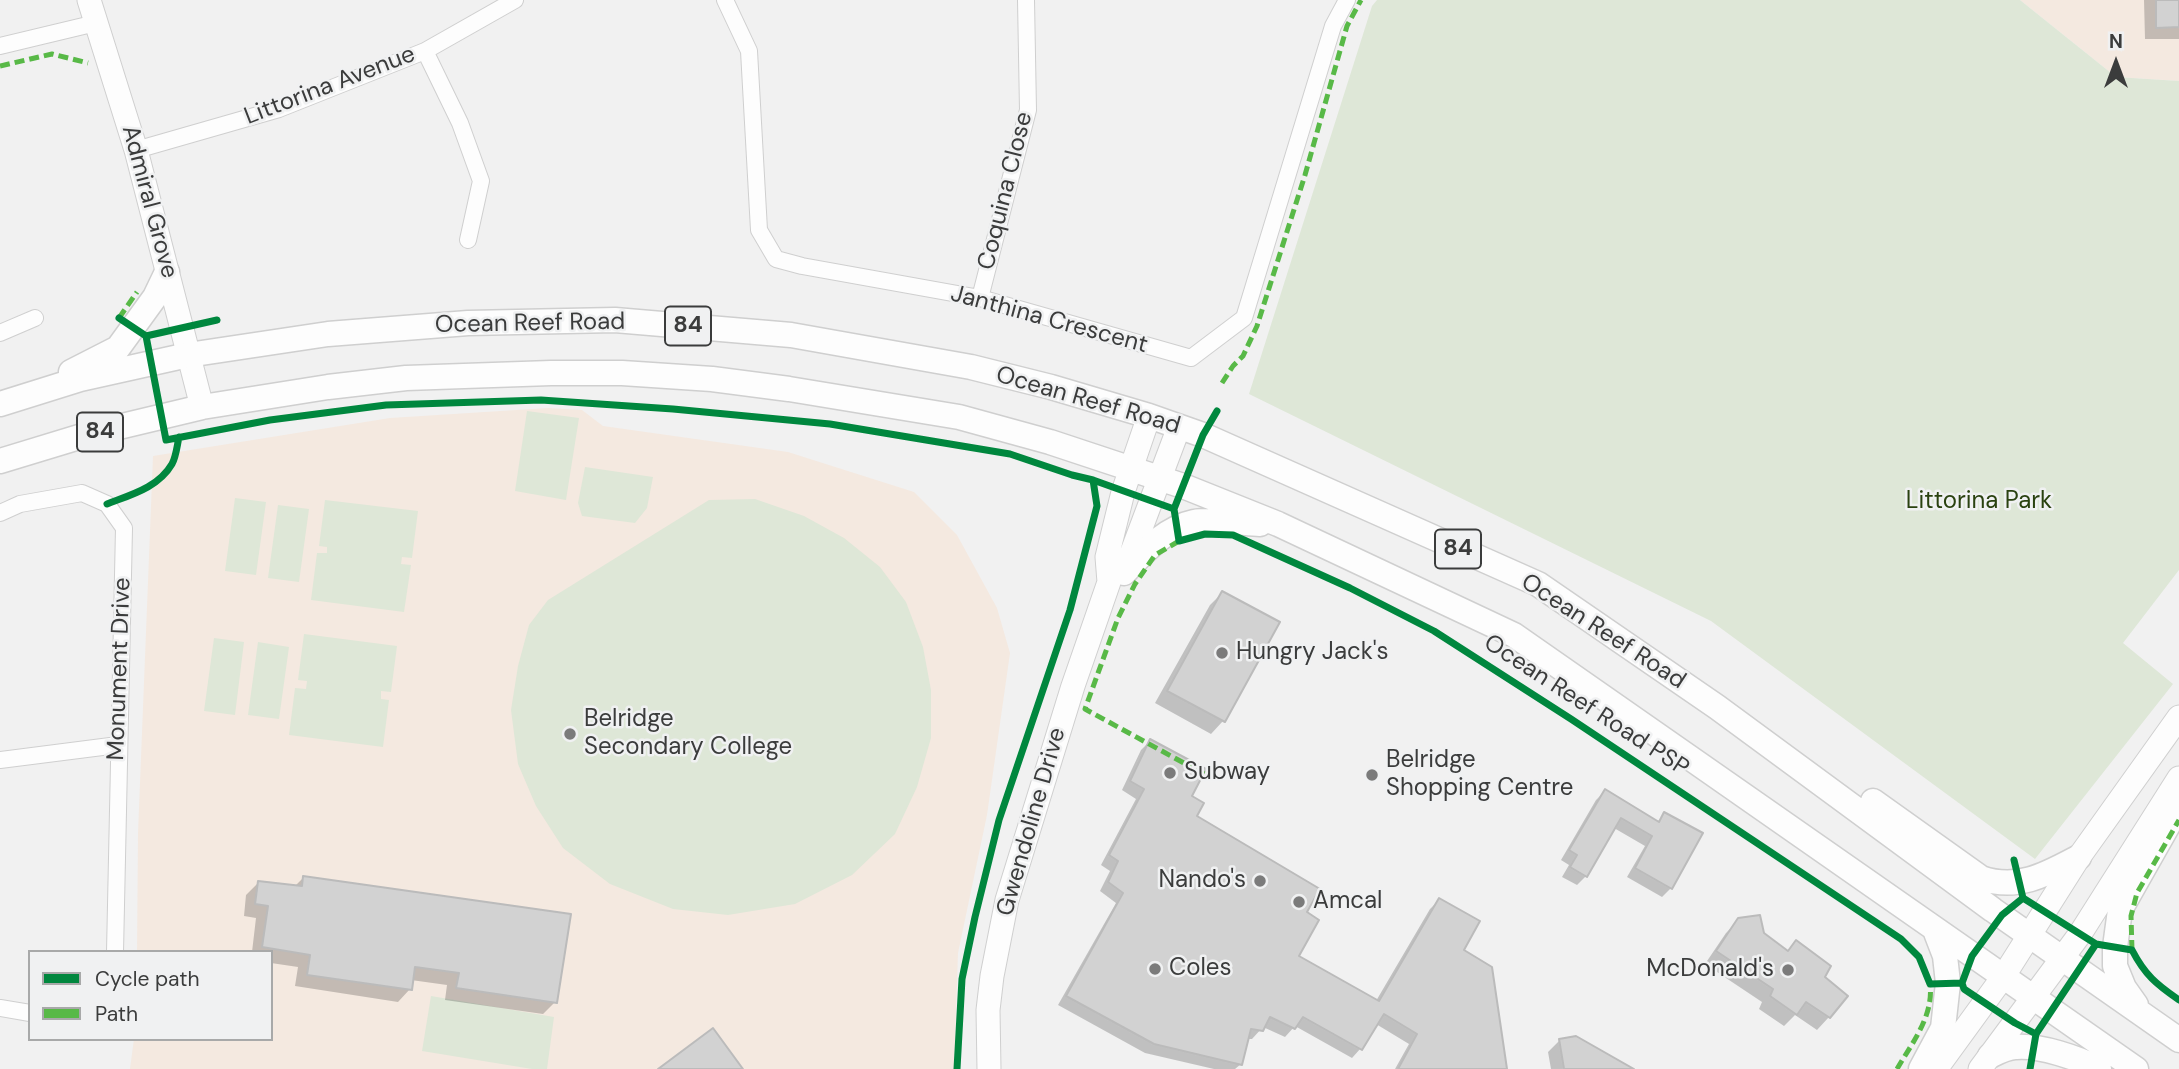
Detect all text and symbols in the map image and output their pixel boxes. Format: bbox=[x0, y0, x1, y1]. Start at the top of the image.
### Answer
north arrow bbox=[2081, 28, 2151, 98]
text: N bbox=[2109, 29, 2123, 54]
street label: Littorina Avenue bbox=[241, 40, 419, 132]
street label: Coquina Close bbox=[972, 109, 1040, 273]
street label: Admiral Grove bbox=[115, 122, 183, 282]
street label: Janthina Crescent bbox=[947, 280, 1151, 360]
road number: 84 bbox=[665, 306, 711, 346]
street label: Ocean Reef Road bbox=[435, 308, 625, 340]
street label: Ocean Reef Road bbox=[993, 361, 1183, 441]
road number: 84 bbox=[77, 412, 123, 452]
park label: Littorina Park bbox=[1906, 488, 2052, 516]
road number: 84 bbox=[1435, 530, 1481, 568]
street label: Ocean Reef Road bbox=[1515, 568, 1691, 696]
street label: Monument Drive bbox=[102, 577, 138, 761]
street label: Ocean Reef Road PSP bbox=[1478, 629, 1694, 783]
place label: Hungry Jack's bbox=[1236, 639, 1389, 667]
marker: Hungry Jack's bbox=[1214, 645, 1230, 661]
place label: Belridge Secondary College bbox=[584, 706, 792, 762]
street label: Gwendoline Drive bbox=[991, 725, 1073, 919]
marker: Belridge Secondary College bbox=[562, 726, 578, 742]
place label: Belridge Shopping Centre bbox=[1386, 747, 1573, 803]
place label: Subway bbox=[1184, 759, 1270, 787]
marker: Subway bbox=[1162, 765, 1178, 781]
marker: Belridge Shopping Centre bbox=[1364, 767, 1380, 783]
place label: Nando's bbox=[1158, 867, 1246, 895]
marker: Nando's bbox=[1252, 873, 1268, 889]
place label: Amcal bbox=[1313, 888, 1382, 916]
marker: Amcal bbox=[1291, 894, 1307, 910]
legend bbox=[28, 950, 273, 1041]
place label: Coles bbox=[1169, 955, 1231, 983]
place label: McDonald's bbox=[1646, 956, 1774, 984]
marker: Coles bbox=[1147, 961, 1163, 977]
marker: McDonald's bbox=[1780, 962, 1796, 978]
text: Cycle path bbox=[95, 965, 200, 993]
text: Path bbox=[95, 1000, 138, 1028]

